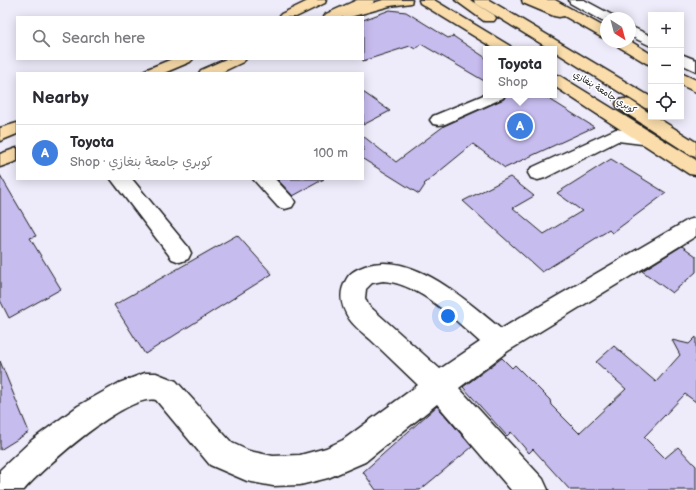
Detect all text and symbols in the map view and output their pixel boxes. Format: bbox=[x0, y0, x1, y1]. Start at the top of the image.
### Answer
north arrow bbox=[600, 12, 636, 48]
map controls bbox=[648, 12, 684, 120]
button: + bbox=[648, 12, 684, 48]
search box bbox=[16, 16, 364, 60]
icon: search bbox=[30, 27, 52, 49]
text: Search here bbox=[62, 29, 145, 48]
popup bbox=[483, 46, 557, 98]
button: − bbox=[648, 48, 684, 84]
text: Toyota bbox=[498, 55, 542, 74]
street label: كوبري جامعة بنغازي bbox=[571, 69, 638, 117]
text: Shop bbox=[498, 74, 528, 90]
button: locate bbox=[648, 84, 684, 120]
text: Nearby bbox=[32, 88, 89, 108]
pin: A bbox=[507, 111, 533, 141]
text: Toyota bbox=[70, 133, 114, 152]
text: A bbox=[41, 145, 49, 161]
text: 100 m bbox=[313, 145, 348, 161]
text: Shop · كوبري جامعة بنغازي bbox=[70, 154, 213, 170]
your location bbox=[438, 306, 458, 326]

